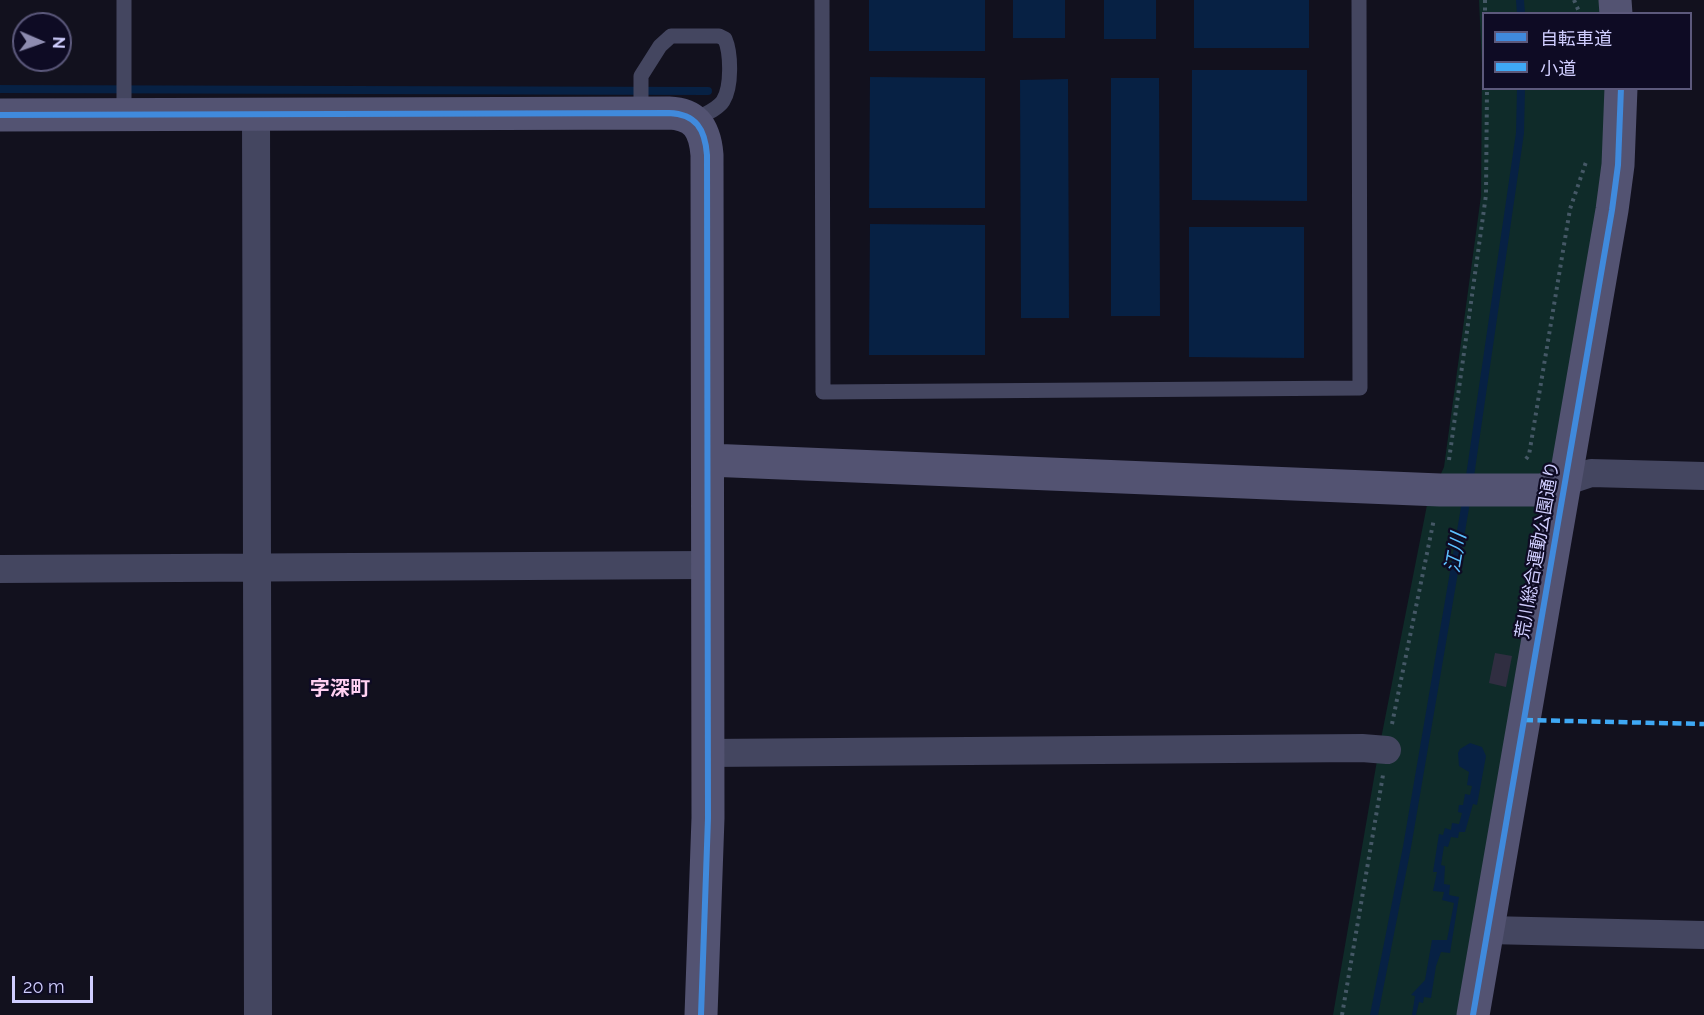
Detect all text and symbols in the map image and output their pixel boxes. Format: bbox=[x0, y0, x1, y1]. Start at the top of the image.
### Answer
north arrow bbox=[12, 12, 72, 72]
legend bbox=[1482, 12, 1692, 90]
text: 自転車道 bbox=[1540, 28, 1612, 49]
text: N bbox=[49, 36, 68, 49]
text: 小道 bbox=[1540, 58, 1576, 79]
street label: 荒川総合運動公園通り bbox=[1512, 459, 1564, 641]
water label: 江川 bbox=[1441, 531, 1471, 575]
district label: 字深町 bbox=[310, 677, 370, 701]
scale bar bbox=[15, 964, 96, 1002]
text: 20 m bbox=[23, 976, 65, 997]

